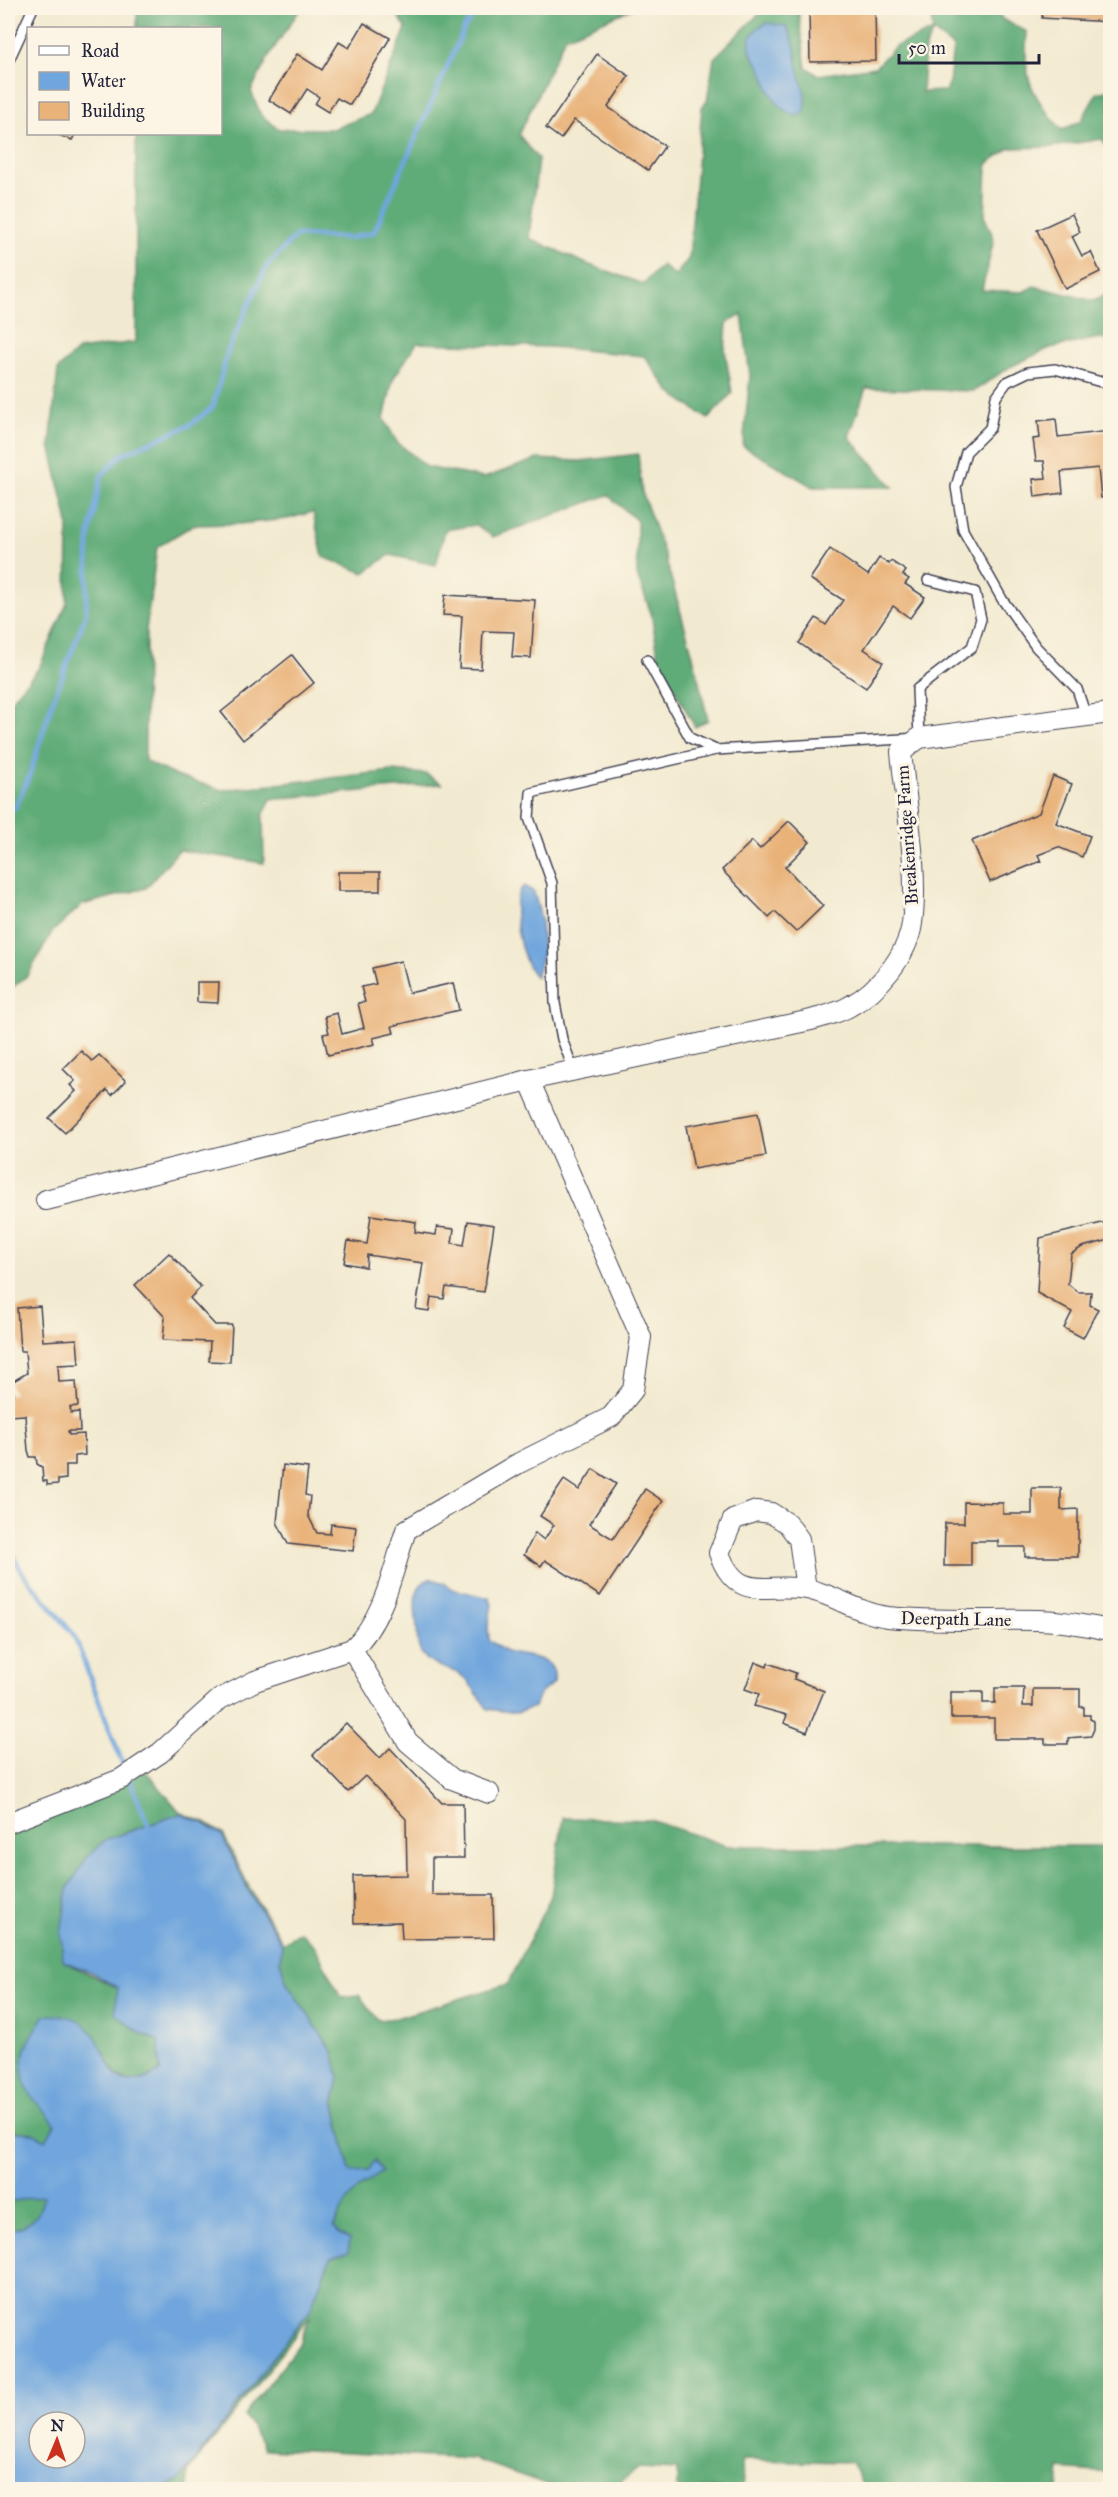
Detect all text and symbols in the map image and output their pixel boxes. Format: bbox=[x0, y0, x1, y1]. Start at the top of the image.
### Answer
legend bbox=[27, 27, 222, 135]
scale bar bbox=[899, 27, 1038, 65]
text: 50 m bbox=[908, 37, 946, 59]
text: Road bbox=[81, 40, 119, 62]
text: Water bbox=[81, 70, 126, 92]
text: Building bbox=[81, 100, 145, 123]
street label: Breakenridge Farm bbox=[891, 764, 924, 906]
street label: Deerpath Lane bbox=[900, 1607, 1012, 1631]
north arrow bbox=[27, 2410, 87, 2470]
text: N bbox=[50, 2416, 65, 2435]

